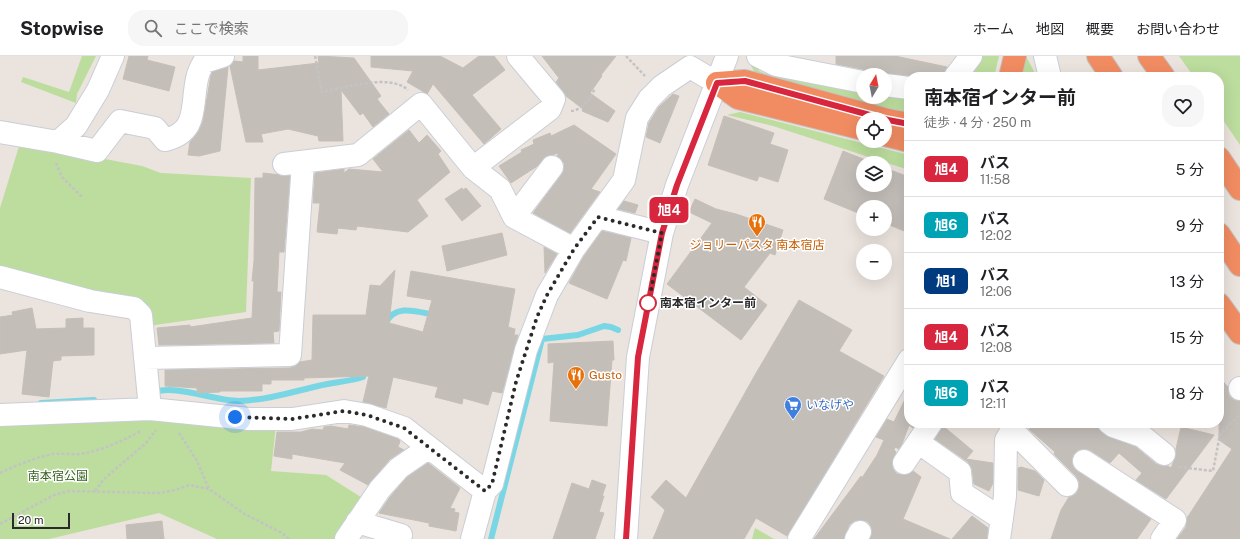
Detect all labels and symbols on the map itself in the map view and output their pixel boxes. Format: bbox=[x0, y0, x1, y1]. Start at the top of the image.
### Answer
north arrow bbox=[856, 68, 892, 104]
line badge: 旭4 bbox=[651, 197, 687, 223]
restaurant icon: ジョリーパスタ 南本宿店 bbox=[747, 212, 767, 237]
place label: ジョリーパスタ 南本宿店 bbox=[690, 238, 824, 252]
marker: 南本宿インター前 bbox=[639, 294, 657, 312]
place label: 南本宿インター前 bbox=[660, 296, 756, 310]
restaurant icon: Gusto bbox=[566, 365, 586, 390]
place label: Gusto bbox=[589, 368, 622, 382]
supermarket icon: いなげや bbox=[783, 395, 803, 420]
place label: いなげや bbox=[806, 398, 854, 412]
your location bbox=[225, 407, 245, 427]
park label: 南本宿公園 bbox=[28, 469, 88, 483]
scale bar bbox=[12, 511, 70, 530]

